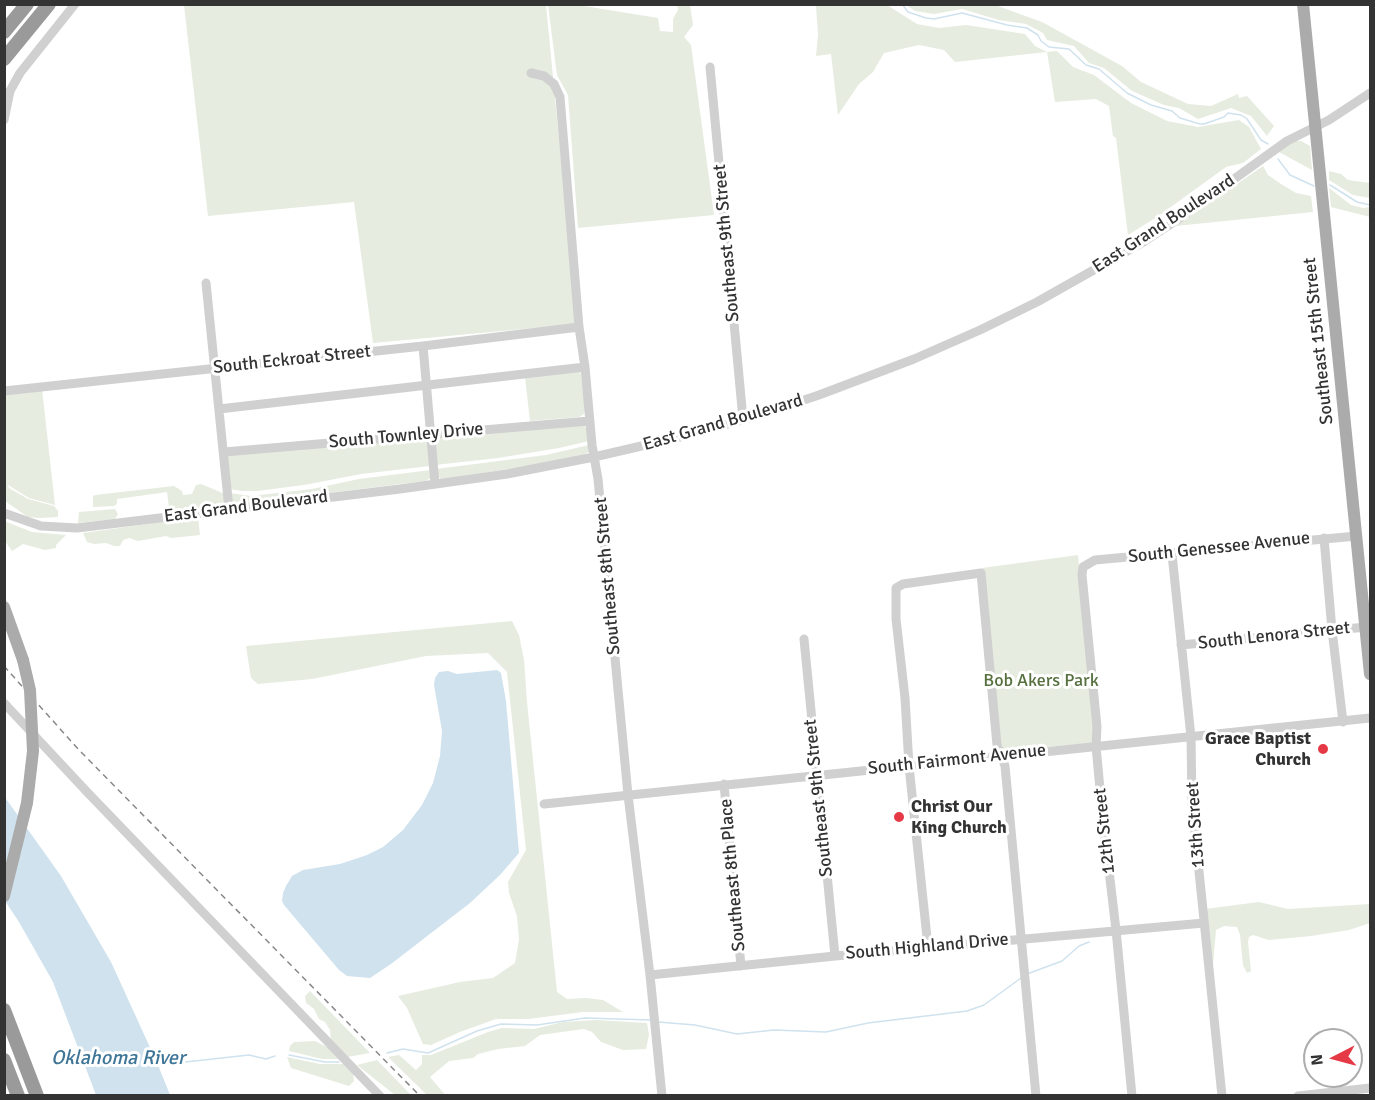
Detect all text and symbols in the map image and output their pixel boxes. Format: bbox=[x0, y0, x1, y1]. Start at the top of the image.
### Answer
street label: Southeast 9th Street bbox=[709, 163, 745, 323]
street label: East Grand Boulevard bbox=[1089, 170, 1239, 278]
street label: Southeast 15th Street bbox=[1299, 256, 1339, 426]
street label: South Eckroat Street bbox=[212, 341, 372, 379]
street label: East Grand Boulevard bbox=[641, 390, 805, 456]
street label: South Townley Drive bbox=[328, 418, 484, 454]
street label: East Grand Boulevard bbox=[163, 486, 329, 528]
street label: Southeast 8th Street bbox=[590, 496, 626, 656]
street label: South Genessee Avenue bbox=[1127, 528, 1311, 568]
street label: South Lenora Street bbox=[1197, 617, 1351, 655]
park label: Bob Akers Park bbox=[983, 670, 1099, 692]
street label: Southeast 9th Street bbox=[800, 718, 838, 878]
place label: Grace Baptist Church bbox=[1205, 728, 1311, 771]
street label: South Fairmont Avenue bbox=[867, 740, 1047, 780]
marker: Grace Baptist Church bbox=[1316, 742, 1330, 756]
street label: 13th Street bbox=[1182, 781, 1210, 869]
street label: 12th Street bbox=[1090, 787, 1120, 875]
place label: Christ Our King Church bbox=[911, 796, 1007, 838]
street label: Southeast 8th Place bbox=[716, 798, 750, 952]
marker: Christ Our King Church bbox=[892, 810, 906, 824]
street label: South Highland Drive bbox=[845, 929, 1009, 965]
north arrow bbox=[1303, 1028, 1363, 1088]
water label: Oklahoma River bbox=[51, 1047, 185, 1071]
text: N bbox=[1307, 1053, 1328, 1066]

